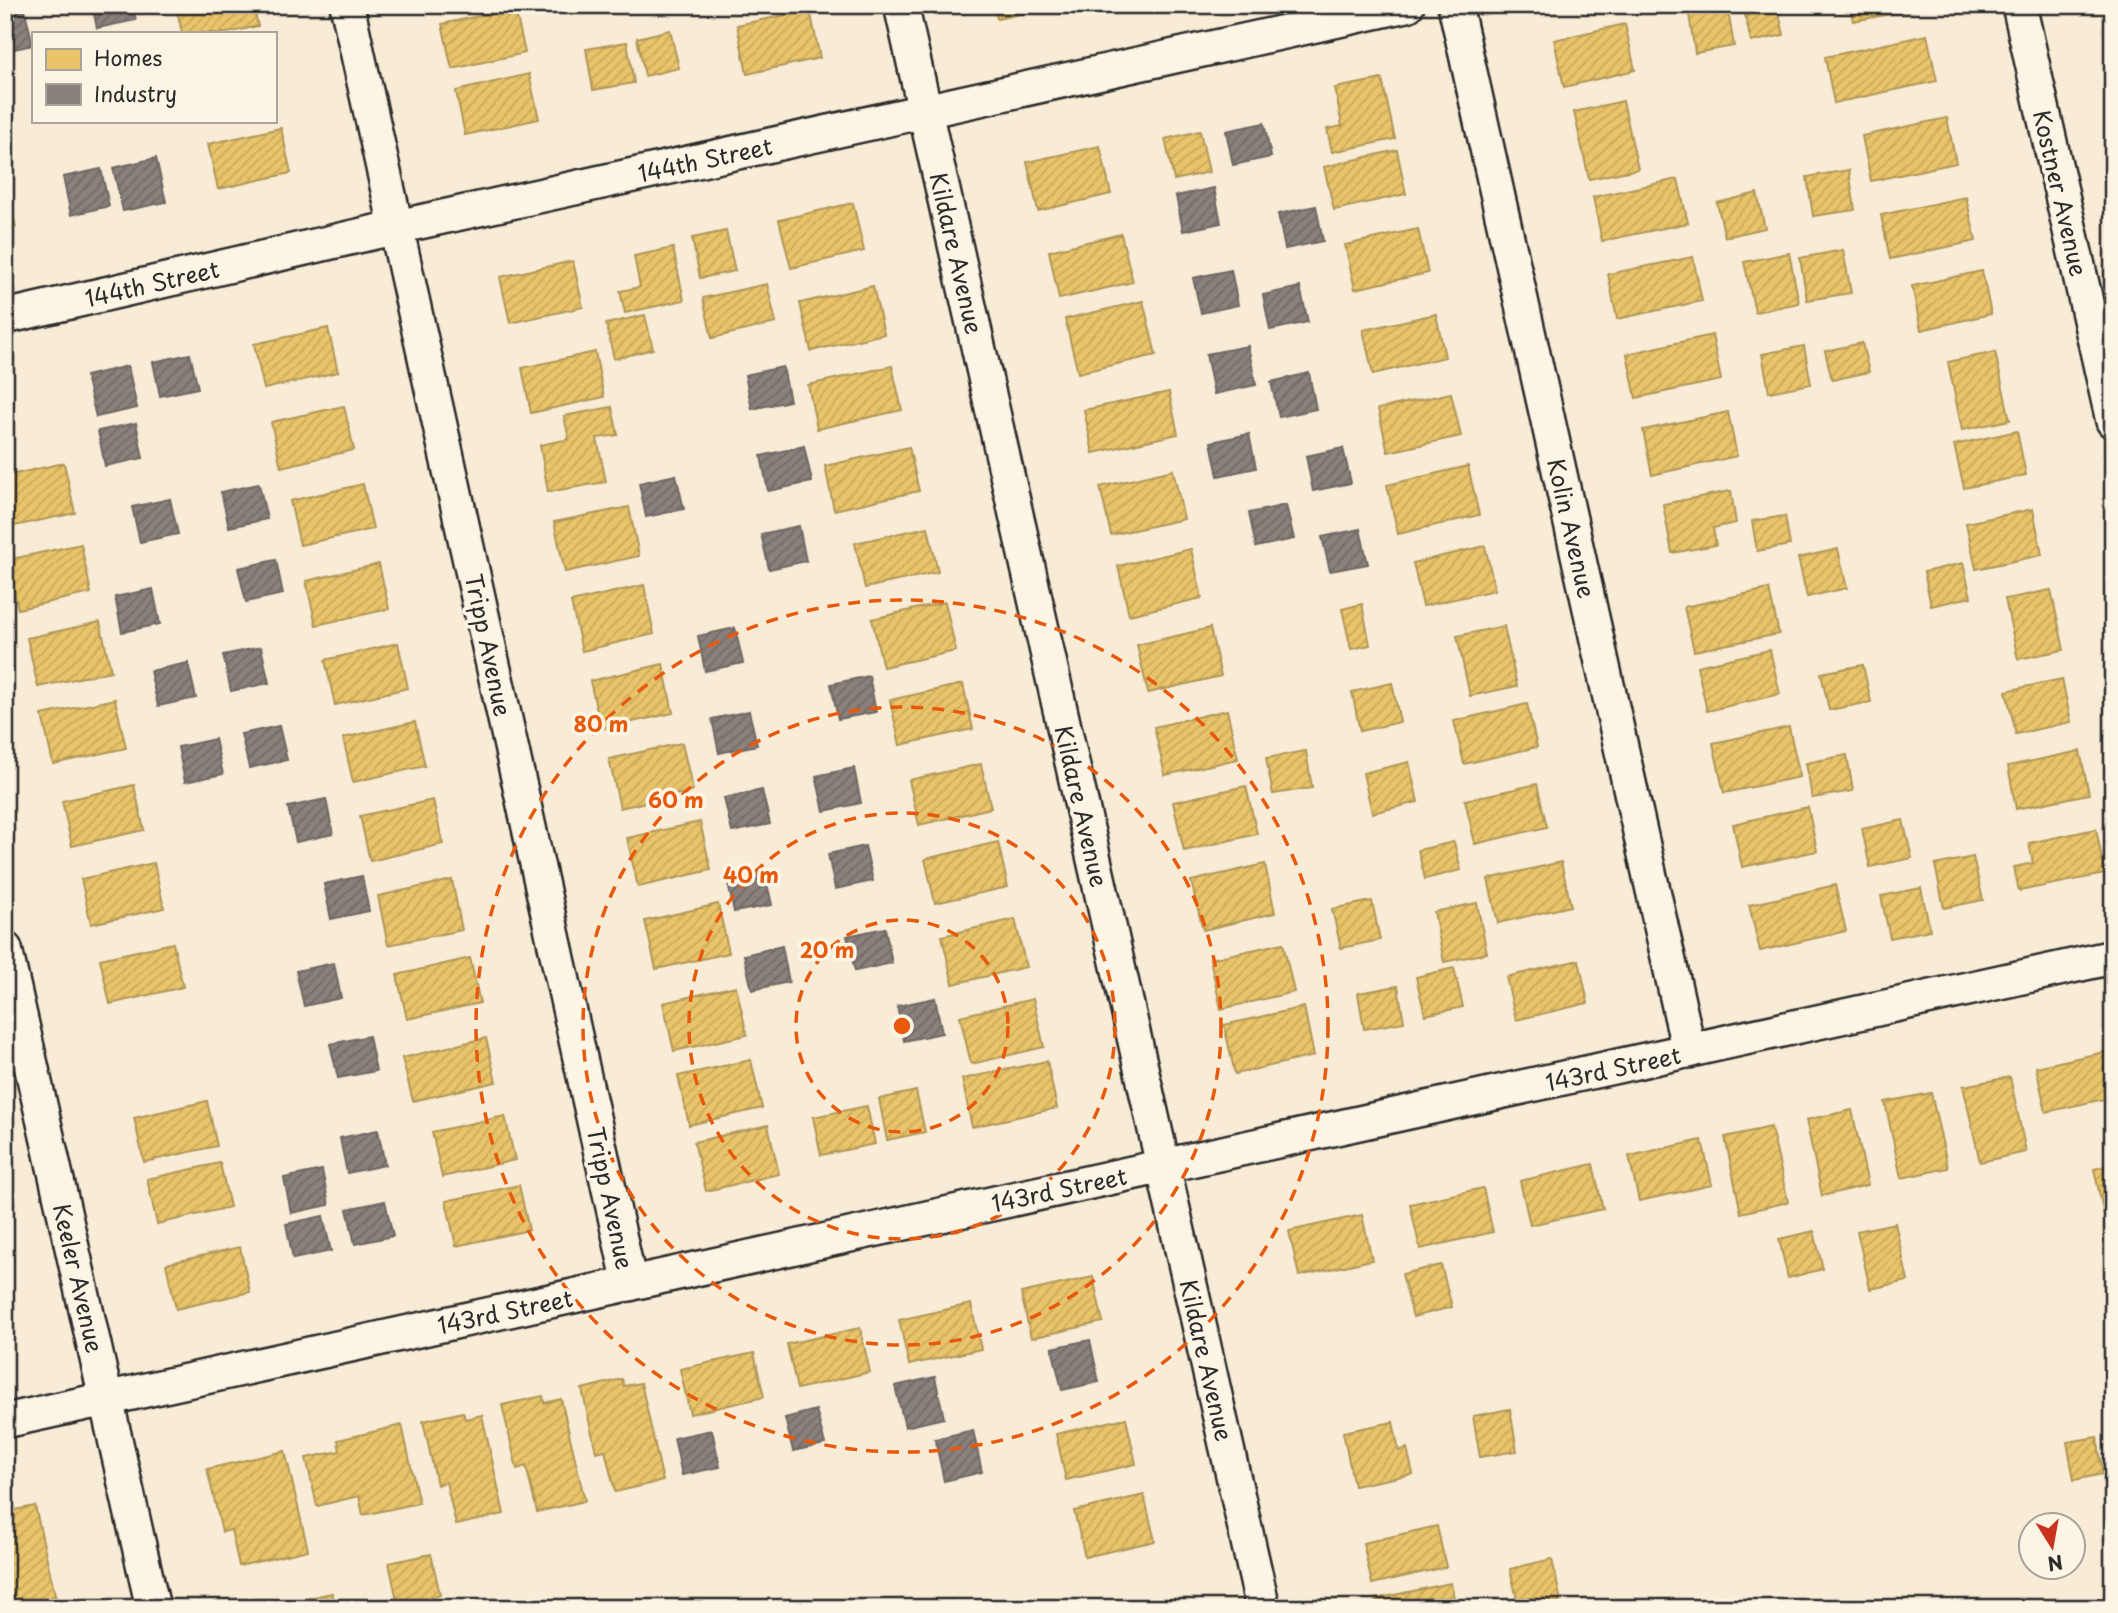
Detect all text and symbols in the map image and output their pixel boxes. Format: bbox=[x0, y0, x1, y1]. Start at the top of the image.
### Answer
legend bbox=[32, 32, 276, 122]
text: Homes bbox=[94, 41, 162, 73]
text: Industry bbox=[94, 77, 177, 109]
street label: Kostner Avenue bbox=[2025, 106, 2097, 280]
street label: 144th Street bbox=[635, 128, 775, 190]
street label: Kildare Avenue bbox=[921, 169, 993, 337]
street label: 144th Street bbox=[82, 251, 222, 315]
street label: Kolin Avenue bbox=[1539, 455, 1605, 601]
street label: Tripp Avenue bbox=[457, 570, 521, 720]
text: 80 m bbox=[574, 707, 628, 739]
street label: Kildare Avenue bbox=[1046, 722, 1118, 890]
text: 60 m bbox=[648, 783, 704, 815]
text: 40 m bbox=[723, 858, 779, 890]
text: 20 m bbox=[800, 933, 854, 965]
centre of rings bbox=[890, 1014, 914, 1038]
street label: 143rd Street bbox=[1542, 1037, 1684, 1099]
street label: Tripp Avenue bbox=[579, 1123, 643, 1273]
street label: 143rd Street bbox=[988, 1158, 1130, 1220]
street label: Keeler Avenue bbox=[45, 1200, 113, 1356]
street label: Kildare Avenue bbox=[1171, 1276, 1243, 1444]
street label: 143rd Street bbox=[434, 1280, 576, 1342]
north arrow bbox=[2016, 1512, 2086, 1582]
text: N bbox=[2045, 1548, 2065, 1579]

